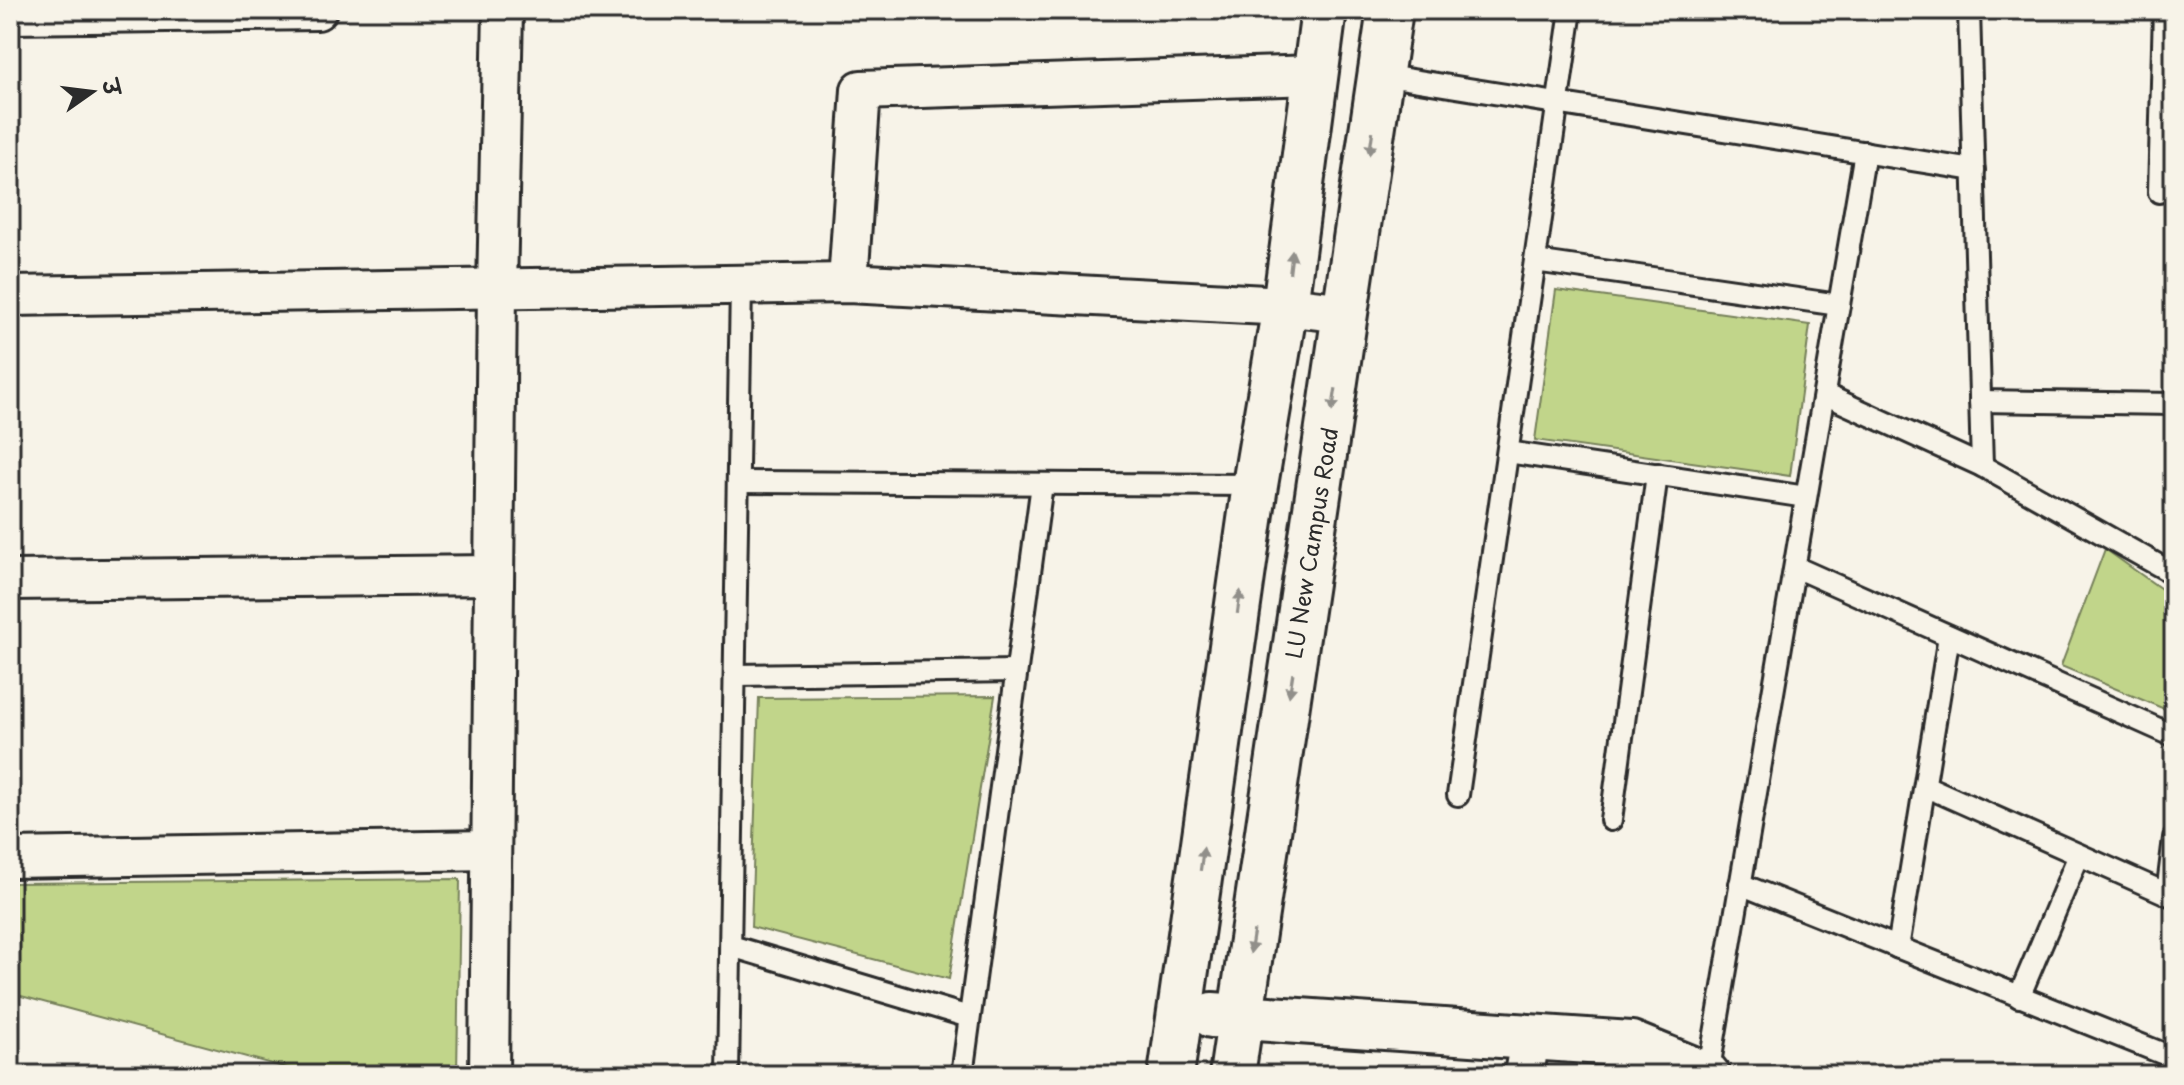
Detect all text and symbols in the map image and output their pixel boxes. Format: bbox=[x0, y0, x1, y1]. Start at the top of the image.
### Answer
north arrow bbox=[52, 52, 132, 132]
text: उ bbox=[95, 74, 131, 100]
one-way arrow bbox=[1364, 131, 1377, 156]
one-way arrow bbox=[1285, 249, 1298, 274]
one-way arrow bbox=[1327, 388, 1340, 413]
street label: LU New Campus Road bbox=[1276, 425, 1345, 661]
one-way arrow bbox=[1233, 589, 1246, 614]
one-way arrow bbox=[1284, 673, 1297, 698]
one-way arrow bbox=[1196, 846, 1209, 871]
one-way arrow bbox=[1245, 930, 1258, 955]

